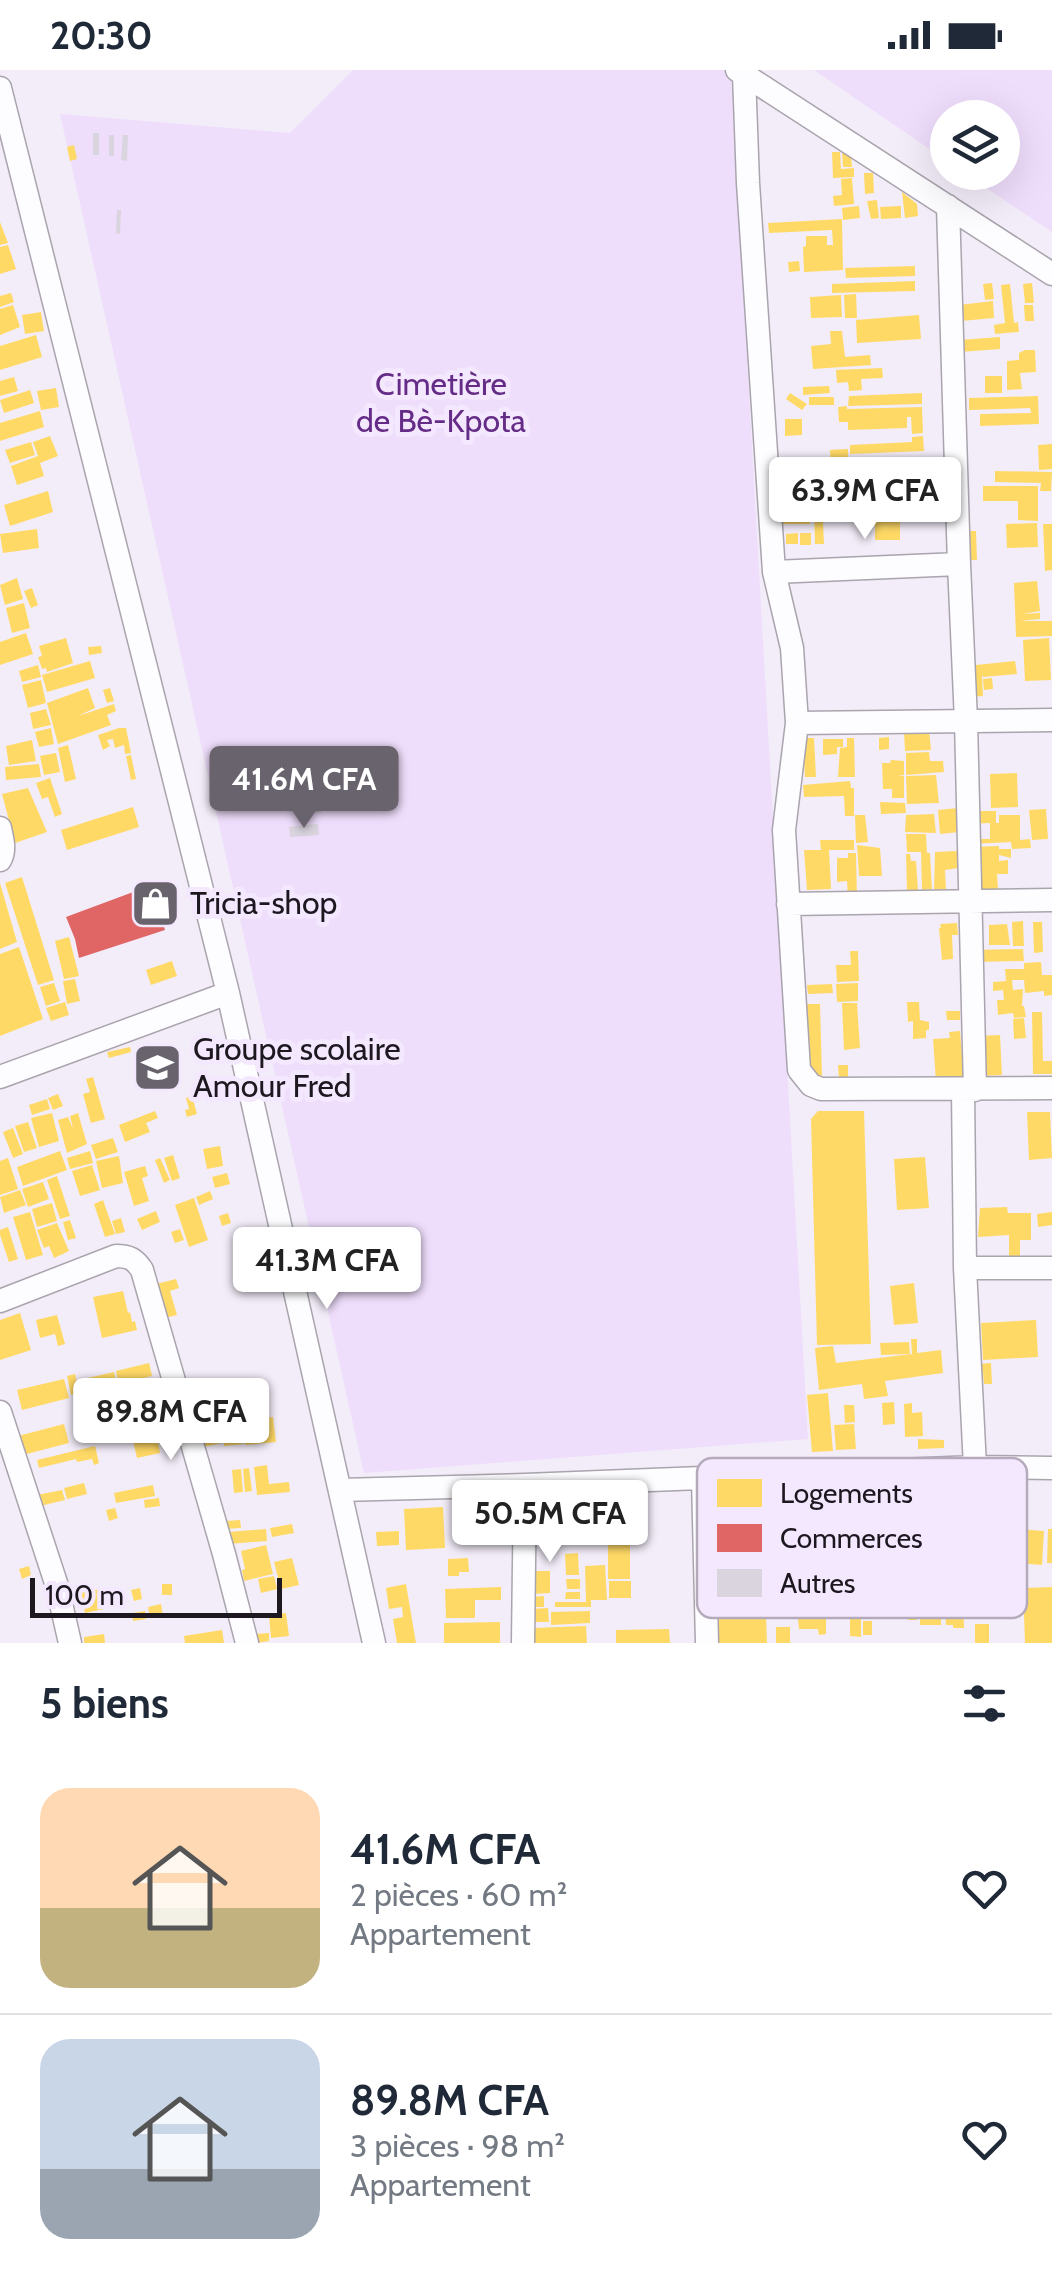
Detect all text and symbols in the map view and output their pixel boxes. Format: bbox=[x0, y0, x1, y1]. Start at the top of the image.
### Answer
text: 20:30 bbox=[50, 12, 153, 59]
map controls bbox=[930, 100, 1020, 190]
button: layers bbox=[930, 100, 1020, 190]
park label: Cimetière de Bè-Kpota bbox=[356, 364, 527, 440]
pin: 63.9M CFA bbox=[751, 457, 979, 542]
text: 63.9M CFA bbox=[791, 470, 939, 509]
pin: 41.6M CFA bbox=[190, 746, 418, 831]
text: 41.6M CFA bbox=[232, 759, 376, 798]
shop icon: Tricia-shop bbox=[129, 877, 181, 929]
place label: Tricia-shop bbox=[190, 883, 337, 922]
place label: Groupe scolaire Amour Fred bbox=[193, 1029, 401, 1105]
school or university icon: Groupe scolaire Amour Fred bbox=[132, 1041, 184, 1093]
pin: 41.3M CFA bbox=[213, 1227, 441, 1312]
text: 41.3M CFA bbox=[255, 1240, 399, 1279]
pin: 89.8M CFA bbox=[57, 1378, 285, 1463]
text: 89.8M CFA bbox=[95, 1391, 247, 1430]
legend bbox=[697, 1458, 1027, 1618]
text: Logements bbox=[780, 1476, 913, 1510]
pin: 50.5M CFA bbox=[436, 1480, 664, 1565]
text: 50.5M CFA bbox=[474, 1493, 626, 1532]
text: Commerces bbox=[780, 1521, 923, 1555]
text: Autres bbox=[780, 1566, 855, 1600]
scale bar bbox=[30, 1573, 282, 1618]
text: 100 m bbox=[45, 1578, 124, 1612]
icon: filters bbox=[957, 1676, 1012, 1731]
text: 5 biens bbox=[40, 1677, 169, 1729]
text: 41.6M CFA bbox=[350, 1823, 540, 1875]
icon: home bbox=[120, 1828, 240, 1948]
icon: heart bbox=[957, 1861, 1012, 1916]
text: 2 pièces · 60 m² bbox=[350, 1875, 567, 1914]
text: Appartement bbox=[350, 1914, 531, 1953]
text: 89.8M CFA bbox=[350, 2074, 549, 2126]
icon: home bbox=[120, 2079, 240, 2199]
icon: heart bbox=[957, 2112, 1012, 2167]
text: 3 pièces · 98 m² bbox=[350, 2126, 565, 2165]
text: Appartement bbox=[350, 2165, 531, 2204]

